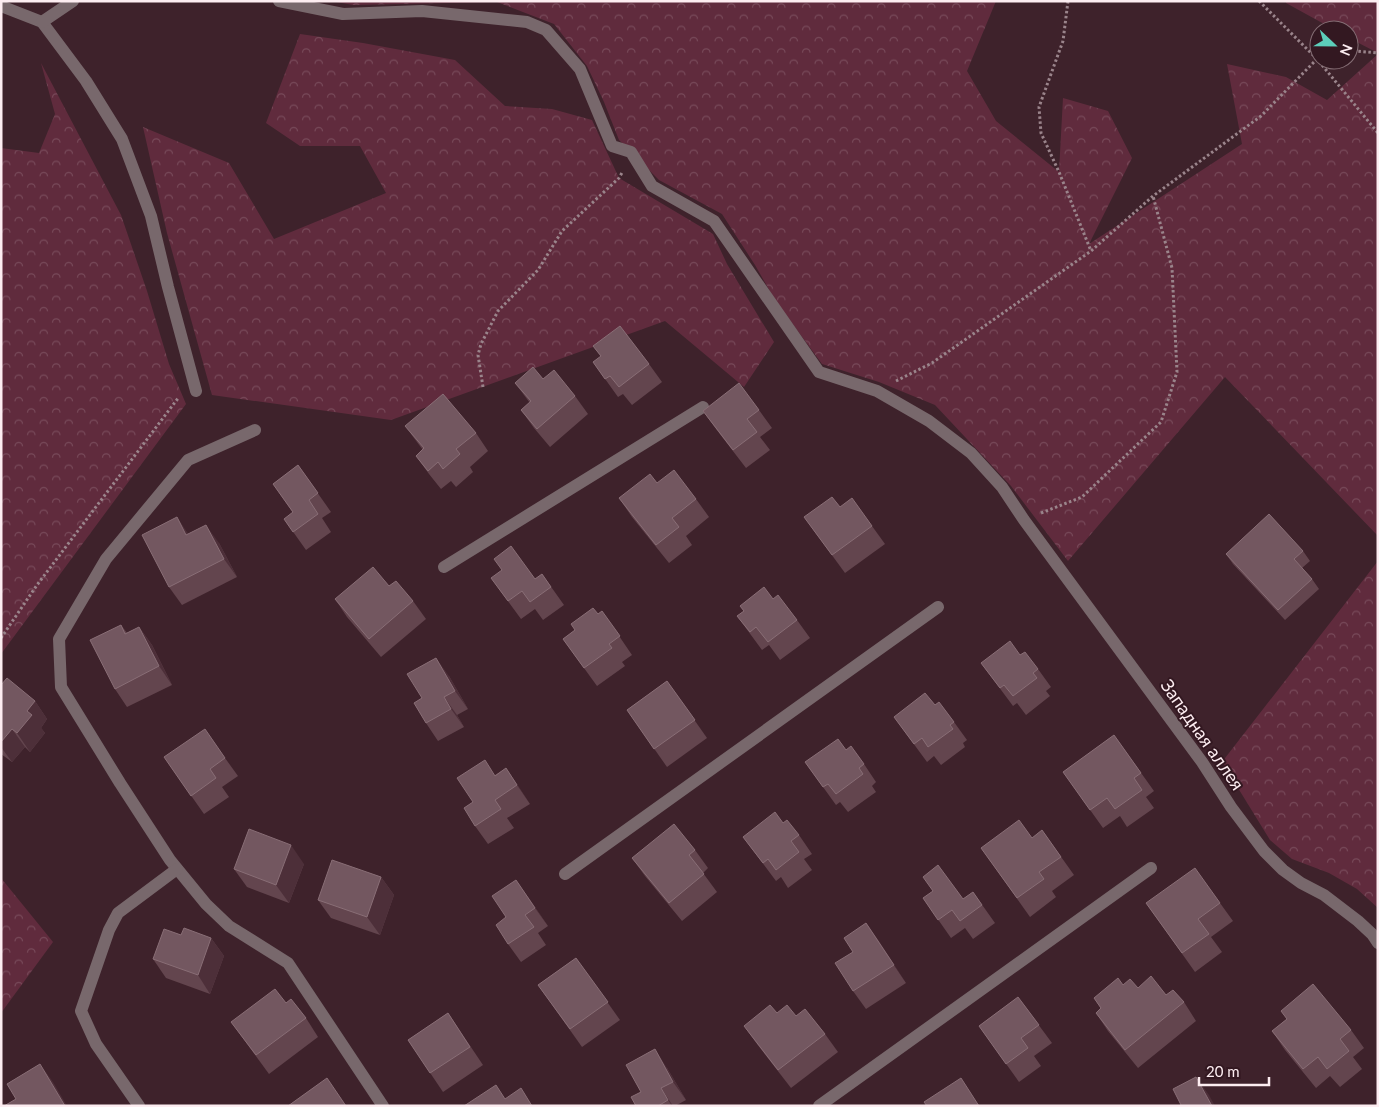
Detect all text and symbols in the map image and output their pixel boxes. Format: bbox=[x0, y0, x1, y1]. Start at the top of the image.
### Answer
north arrow bbox=[1309, 20, 1359, 70]
text: N bbox=[1337, 42, 1356, 58]
street label: Западная аллея bbox=[1156, 675, 1249, 794]
scale bar bbox=[1199, 1054, 1269, 1086]
text: 20 m bbox=[1206, 1062, 1240, 1080]

